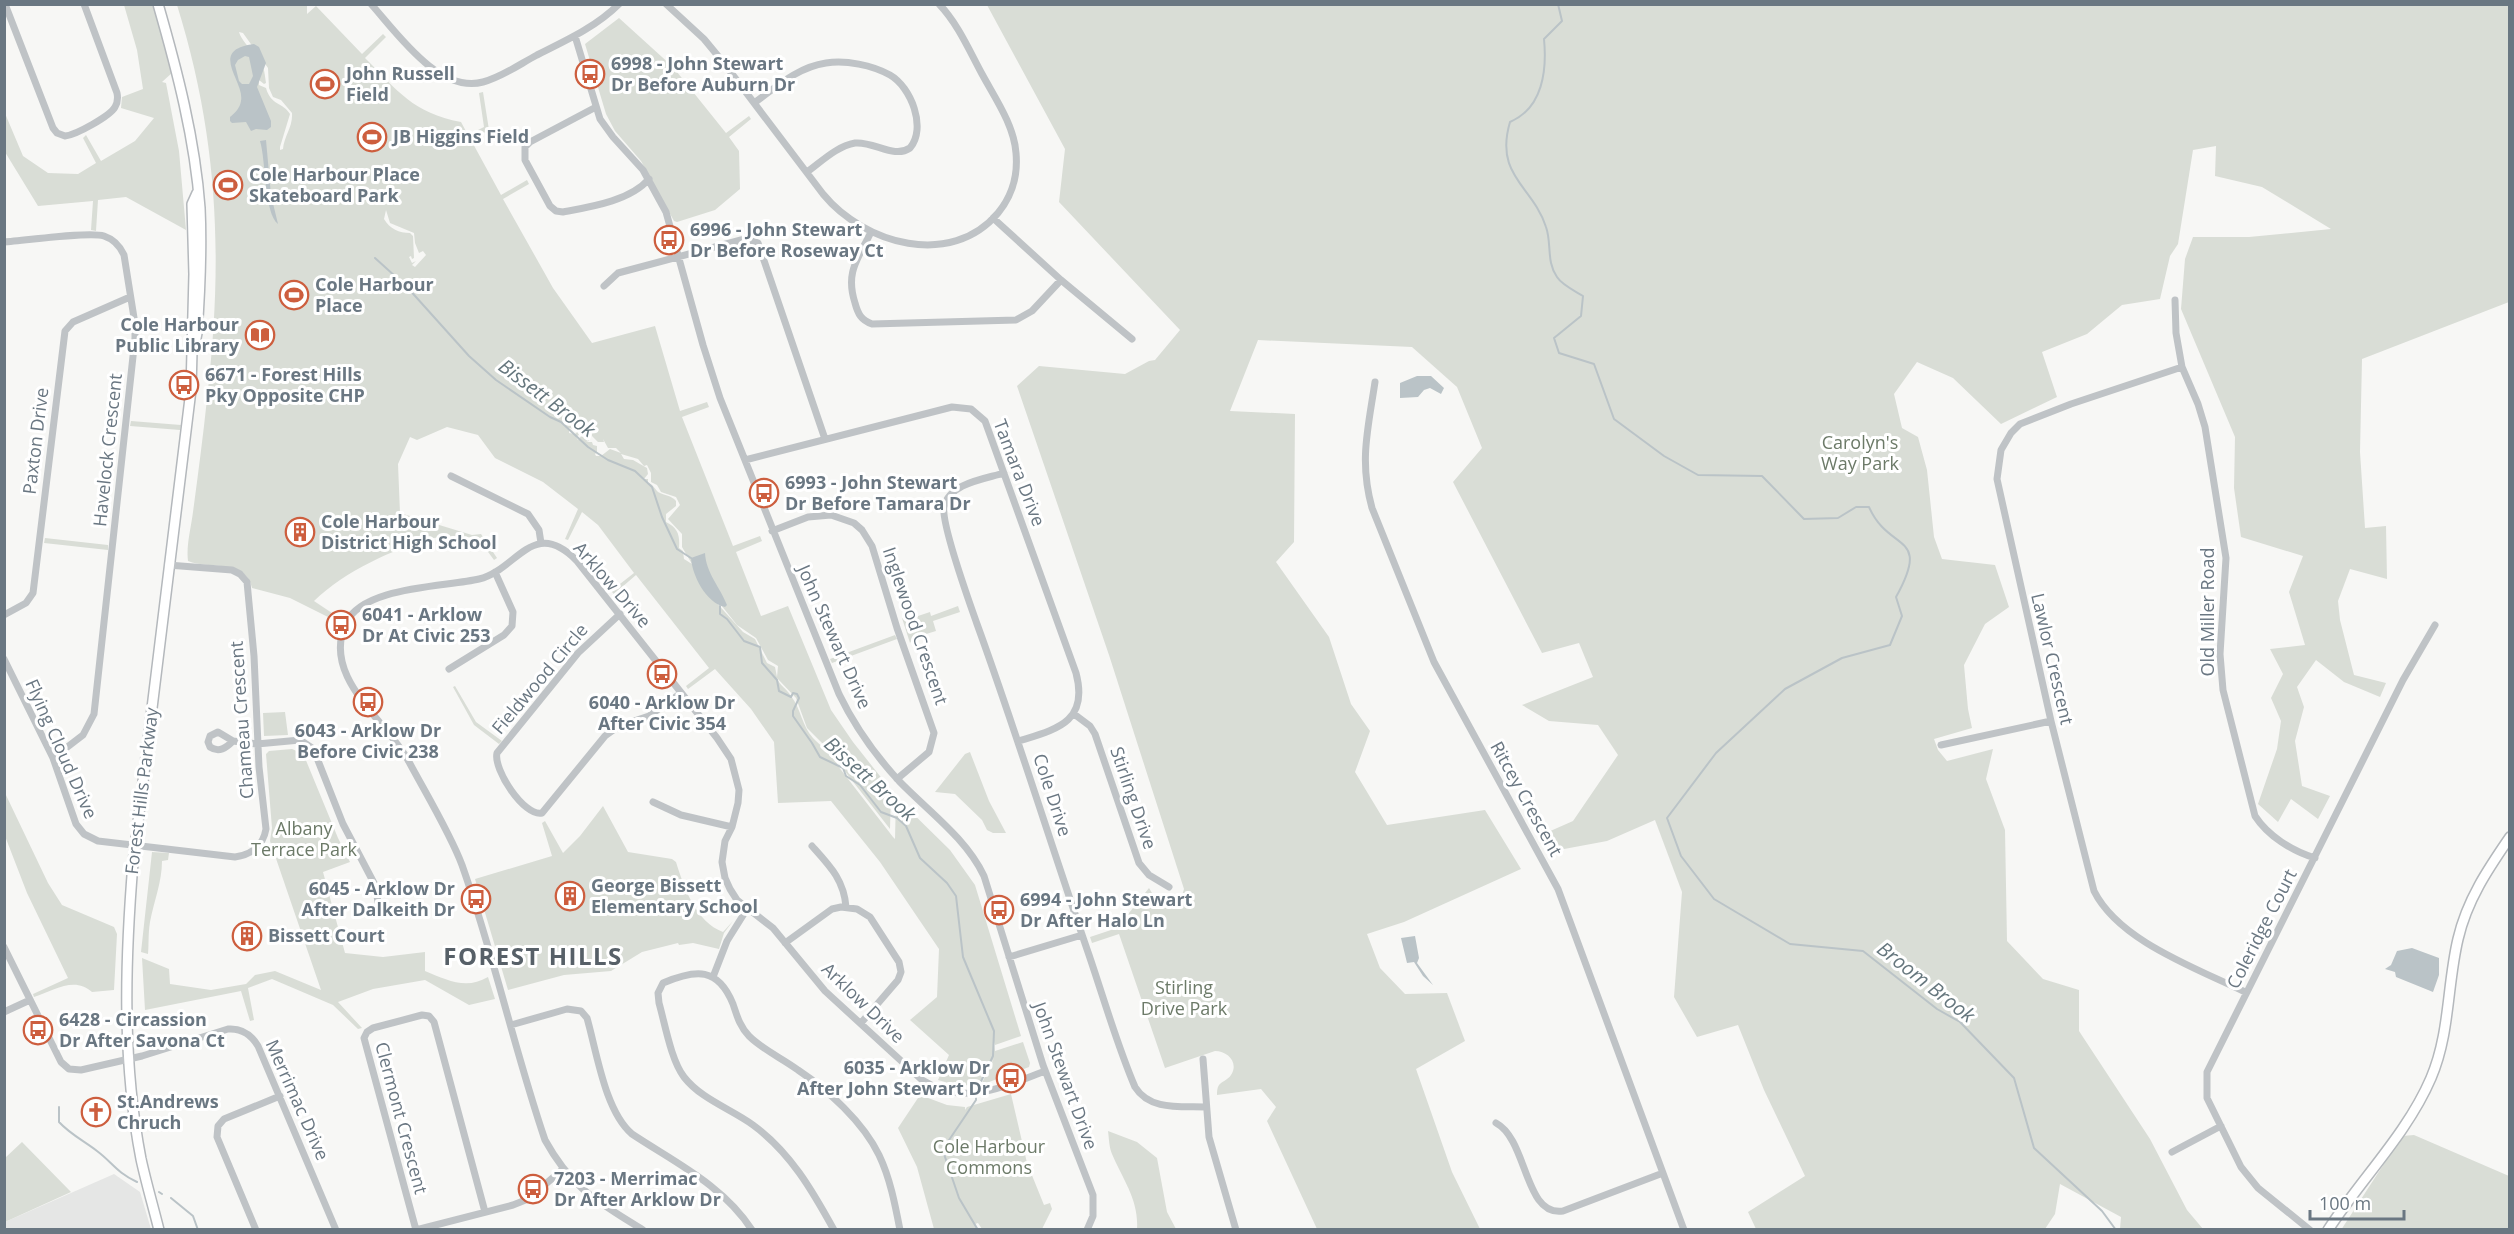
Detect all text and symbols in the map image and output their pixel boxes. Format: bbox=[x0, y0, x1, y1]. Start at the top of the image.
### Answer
place label: 6998 - John Stewart Dr Before Auburn Dr bbox=[611, 51, 795, 96]
bus stop icon: 6998 - John Stewart Dr Before Auburn Dr bbox=[574, 58, 606, 90]
place label: John Russell Field bbox=[344, 61, 455, 106]
sports icon: John Russell Field bbox=[309, 68, 341, 100]
sports icon: JB Higgins Field bbox=[356, 121, 388, 153]
place label: JB Higgins Field bbox=[391, 124, 529, 148]
place label: Cole Harbour Place Skateboard Park bbox=[249, 162, 420, 207]
sports icon: Cole Harbour Place Skateboard Park bbox=[212, 169, 244, 201]
place label: 6996 - John Stewart Dr Before Roseway Ct bbox=[690, 217, 884, 262]
bus stop icon: 6996 - John Stewart Dr Before Roseway Ct bbox=[653, 224, 685, 256]
place label: Cole Harbour Place bbox=[315, 272, 434, 317]
sports icon: Cole Harbour Place bbox=[278, 279, 310, 311]
place label: Cole Harbour Public Library bbox=[115, 312, 240, 357]
library icon: Cole Harbour Public Library bbox=[244, 319, 276, 351]
water label: Bissett Brook bbox=[493, 352, 602, 444]
place label: 6671 - Forest Hills Pky Opposite CHP bbox=[205, 362, 365, 407]
bus stop icon: 6671 - Forest Hills Pky Opposite CHP bbox=[168, 369, 200, 401]
street label: Havelock Crescent bbox=[87, 372, 127, 528]
street label: Paxton Drive bbox=[17, 386, 53, 496]
street label: Tamara Drive bbox=[989, 416, 1051, 530]
park label: Carolyn's Way Park bbox=[1821, 430, 1900, 475]
place label: 6993 - John Stewart Dr Before Tamara Dr bbox=[785, 470, 971, 515]
bus stop icon: 6993 - John Stewart Dr Before Tamara Dr bbox=[748, 477, 780, 509]
place label: Cole Harbour District High School bbox=[321, 509, 497, 554]
building icon: Cole Harbour District High School bbox=[284, 516, 316, 548]
street label: Arklow Drive bbox=[569, 536, 657, 632]
street label: Inglewood Crescent bbox=[878, 544, 954, 708]
street label: Old Miller Road bbox=[2195, 547, 2219, 677]
street label: John Stewart Drive bbox=[792, 559, 877, 712]
street label: Lawlor Crescent bbox=[2026, 591, 2080, 727]
place label: 6041 - Arklow Dr At Civic 253 bbox=[362, 602, 491, 647]
bus stop icon: 6041 - Arklow Dr At Civic 253 bbox=[325, 609, 357, 641]
street label: Fieldwood Circle bbox=[486, 618, 593, 739]
street label: Chameau Crescent bbox=[224, 640, 258, 800]
bus stop icon: 6040 - Arklow Dr After Civic 354 bbox=[646, 658, 678, 690]
street label: Flying Cloud Drive bbox=[20, 675, 103, 822]
bus stop icon: 6043 - Arklow Dr Before Civic 238 bbox=[352, 686, 384, 718]
place label: 6040 - Arklow Dr After Civic 354 bbox=[589, 690, 735, 735]
street label: Forest Hills Parkway bbox=[119, 705, 163, 876]
place label: 6043 - Arklow Dr Before Civic 238 bbox=[295, 718, 441, 763]
water label: Bissett Brook bbox=[819, 730, 923, 828]
street label: Ritcey Crescent bbox=[1485, 737, 1568, 860]
street label: Stirling Drive bbox=[1105, 743, 1163, 852]
street label: Cole Drive bbox=[1028, 750, 1078, 839]
park label: Albany Terrace Park bbox=[251, 816, 357, 861]
street label: Coleridge Court bbox=[2221, 865, 2302, 992]
place label: George Bissett Elementary School bbox=[591, 873, 758, 918]
place label: 6045 - Arklow Dr After Dalkeith Dr bbox=[302, 876, 455, 921]
building icon: George Bissett Elementary School bbox=[554, 880, 586, 912]
bus stop icon: 6045 - Arklow Dr After Dalkeith Dr bbox=[460, 883, 492, 915]
place label: 6994 - John Stewart Dr After Halo Ln bbox=[1020, 887, 1193, 932]
bus stop icon: 6994 - John Stewart Dr After Halo Ln bbox=[983, 894, 1015, 926]
building icon: Bissett Court bbox=[231, 920, 263, 952]
place label: Bissett Court bbox=[268, 923, 385, 947]
water label: Broom Brook bbox=[1872, 935, 1982, 1029]
district label: FOREST HILLS bbox=[443, 939, 623, 972]
street label: Arklow Drive bbox=[817, 957, 910, 1048]
park label: Stirling Drive Park bbox=[1141, 975, 1228, 1020]
street label: John Stewart Drive bbox=[1027, 997, 1104, 1153]
place label: 6428 - Circassion Dr After Savona Ct bbox=[59, 1007, 225, 1052]
bus stop icon: 6428 - Circassion Dr After Savona Ct bbox=[22, 1014, 54, 1046]
street label: Merrimac Drive bbox=[261, 1036, 335, 1164]
street label: Clermont Crescent bbox=[370, 1039, 434, 1196]
place label: 6035 - Arklow Dr After John Stewart Dr bbox=[797, 1055, 990, 1100]
bus stop icon: 6035 - Arklow Dr After John Stewart Dr bbox=[995, 1062, 1027, 1094]
place label: St.Andrews Chruch bbox=[117, 1089, 219, 1134]
church icon: St.Andrews Chruch bbox=[80, 1096, 112, 1128]
park label: Cole Harbour Commons bbox=[933, 1134, 1046, 1179]
place label: 7203 - Merrimac Dr After Arklow Dr bbox=[554, 1166, 721, 1211]
bus stop icon: 7203 - Merrimac Dr After Arklow Dr bbox=[517, 1173, 549, 1205]
scale bar bbox=[2310, 1183, 2404, 1221]
text: 100 m bbox=[2319, 1191, 2371, 1215]

